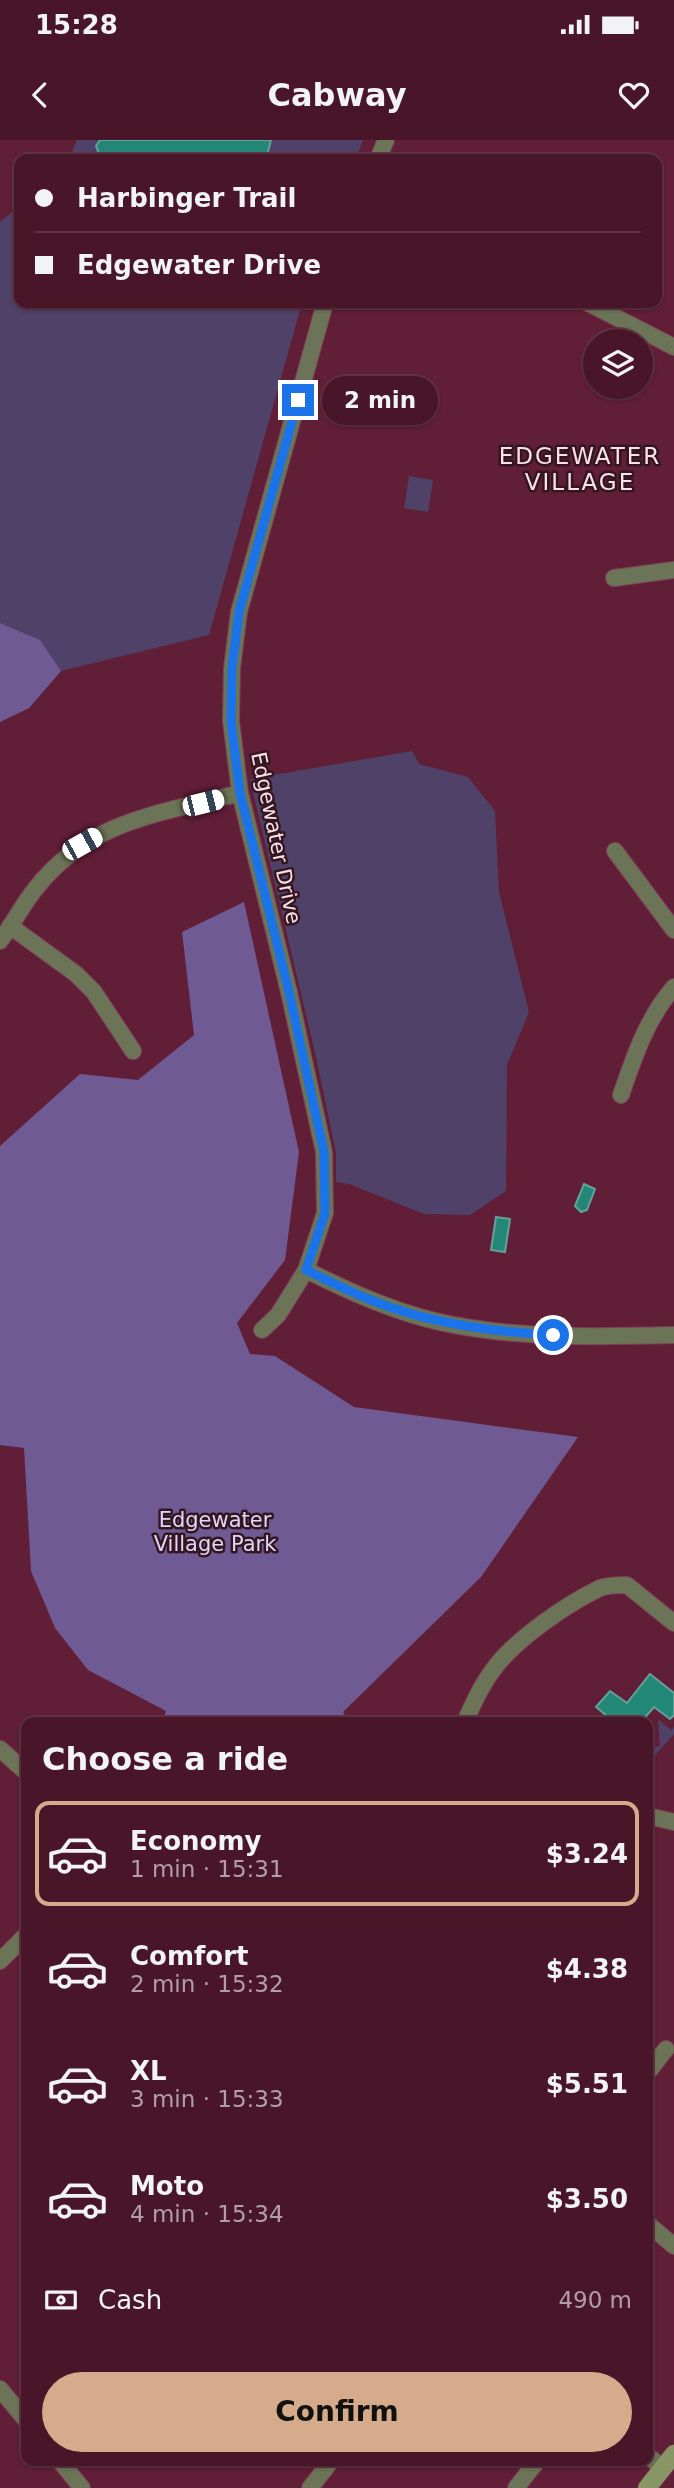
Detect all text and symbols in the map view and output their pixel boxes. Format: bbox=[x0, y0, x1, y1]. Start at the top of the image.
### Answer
text: 15:28 bbox=[35, 10, 118, 40]
icon: back bbox=[21, 76, 59, 114]
text: Cabway bbox=[267, 76, 407, 114]
icon: heart bbox=[615, 76, 653, 114]
text: Harbinger Trail bbox=[77, 183, 296, 213]
text: Edgewater Drive bbox=[77, 250, 321, 280]
map controls bbox=[583, 329, 653, 399]
button: layers bbox=[583, 329, 653, 399]
callout: 2 min bbox=[322, 376, 438, 424]
route end bbox=[282, 384, 314, 416]
text: 2 min bbox=[344, 387, 416, 413]
district label: EDGEWATER VILLAGE bbox=[499, 443, 661, 495]
street label: Edgewater Drive bbox=[246, 750, 306, 926]
car bbox=[181, 788, 226, 818]
car bbox=[59, 825, 106, 863]
route start bbox=[537, 1319, 569, 1351]
park label: Edgewater Village Park bbox=[154, 1508, 277, 1556]
text: Choose a ride bbox=[42, 1740, 288, 1778]
icon: car bbox=[46, 1822, 109, 1885]
text: Economy bbox=[130, 1826, 261, 1856]
text: $3.24 bbox=[546, 1839, 628, 1869]
text: 1 min · 15:31 bbox=[130, 1856, 284, 1882]
icon: car bbox=[46, 1937, 109, 2000]
text: Comfort bbox=[130, 1941, 248, 1971]
text: $4.38 bbox=[546, 1954, 628, 1984]
text: 2 min · 15:32 bbox=[130, 1971, 284, 1997]
icon: car bbox=[46, 2052, 109, 2115]
text: XL bbox=[130, 2056, 167, 2086]
text: $5.51 bbox=[546, 2069, 628, 2099]
text: 3 min · 15:33 bbox=[130, 2086, 284, 2112]
icon: car bbox=[46, 2167, 109, 2230]
text: Moto bbox=[130, 2171, 204, 2201]
text: $3.50 bbox=[546, 2184, 628, 2214]
text: 4 min · 15:34 bbox=[130, 2201, 284, 2227]
icon: cash bbox=[42, 2281, 80, 2319]
text: Cash bbox=[98, 2285, 162, 2315]
text: 490 m bbox=[558, 2287, 632, 2313]
button: Confirm bbox=[42, 2372, 632, 2452]

